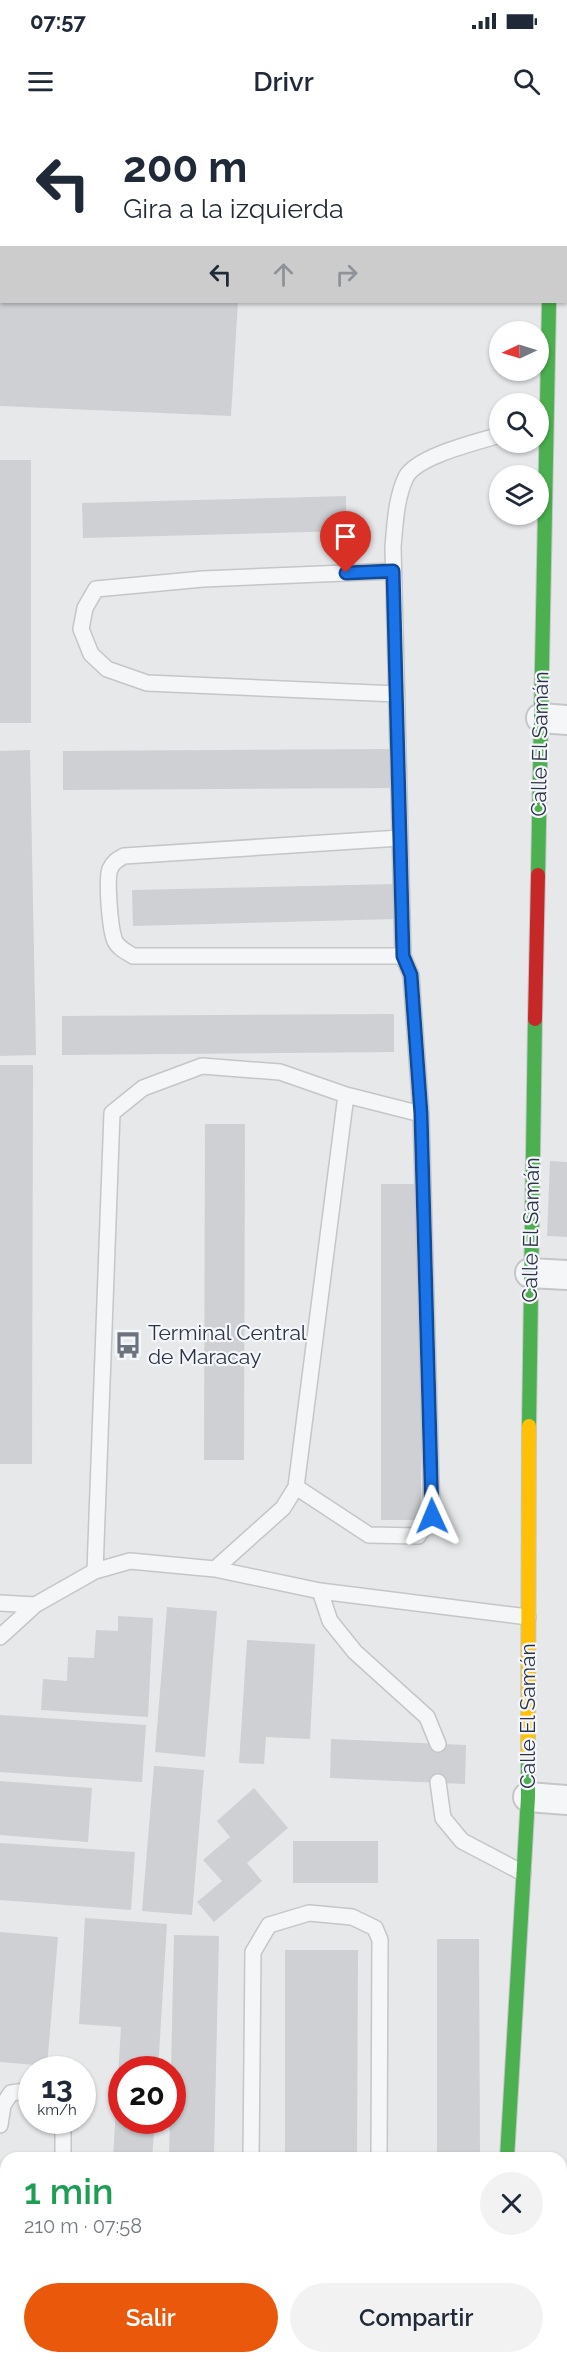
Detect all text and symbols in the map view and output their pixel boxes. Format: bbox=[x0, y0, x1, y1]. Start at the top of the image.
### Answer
text: 07:57 bbox=[30, 8, 86, 34]
icon: menu bbox=[24, 65, 57, 98]
icon: search bbox=[510, 65, 543, 98]
text: Drivr bbox=[253, 66, 314, 97]
text: 200 m bbox=[123, 143, 247, 192]
icon: left bbox=[24, 144, 102, 222]
text: Gira a la izquierda bbox=[123, 193, 344, 224]
icon: left bbox=[204, 258, 237, 291]
icon: ahead bbox=[267, 258, 300, 291]
icon: right bbox=[330, 258, 363, 291]
north arrow bbox=[489, 321, 549, 381]
map controls bbox=[489, 321, 549, 525]
button: search bbox=[489, 393, 549, 453]
button: layers bbox=[489, 465, 549, 525]
pin bbox=[320, 511, 371, 573]
icon: arrive bbox=[329, 520, 362, 553]
street label: Calle El Samán bbox=[526, 671, 553, 817]
street label: Calle El Samán bbox=[517, 1157, 544, 1303]
place label: Terminal Central de Maracay bbox=[148, 1320, 307, 1369]
bus stop icon: Terminal Central de Maracay bbox=[113, 1330, 143, 1360]
position arrow bbox=[400, 1484, 464, 1548]
street label: Calle El Samán bbox=[515, 1643, 540, 1789]
speed limit sign: 20 bbox=[108, 2056, 186, 2134]
text: 13 bbox=[41, 2070, 73, 2105]
text: km/h bbox=[37, 2101, 77, 2119]
text: 1 min bbox=[24, 2170, 113, 2212]
button: close bbox=[480, 2172, 543, 2235]
text: 210 m · 07:58 bbox=[24, 2214, 142, 2238]
button: Salir bbox=[24, 2283, 278, 2352]
button: Compartir bbox=[290, 2283, 543, 2352]

